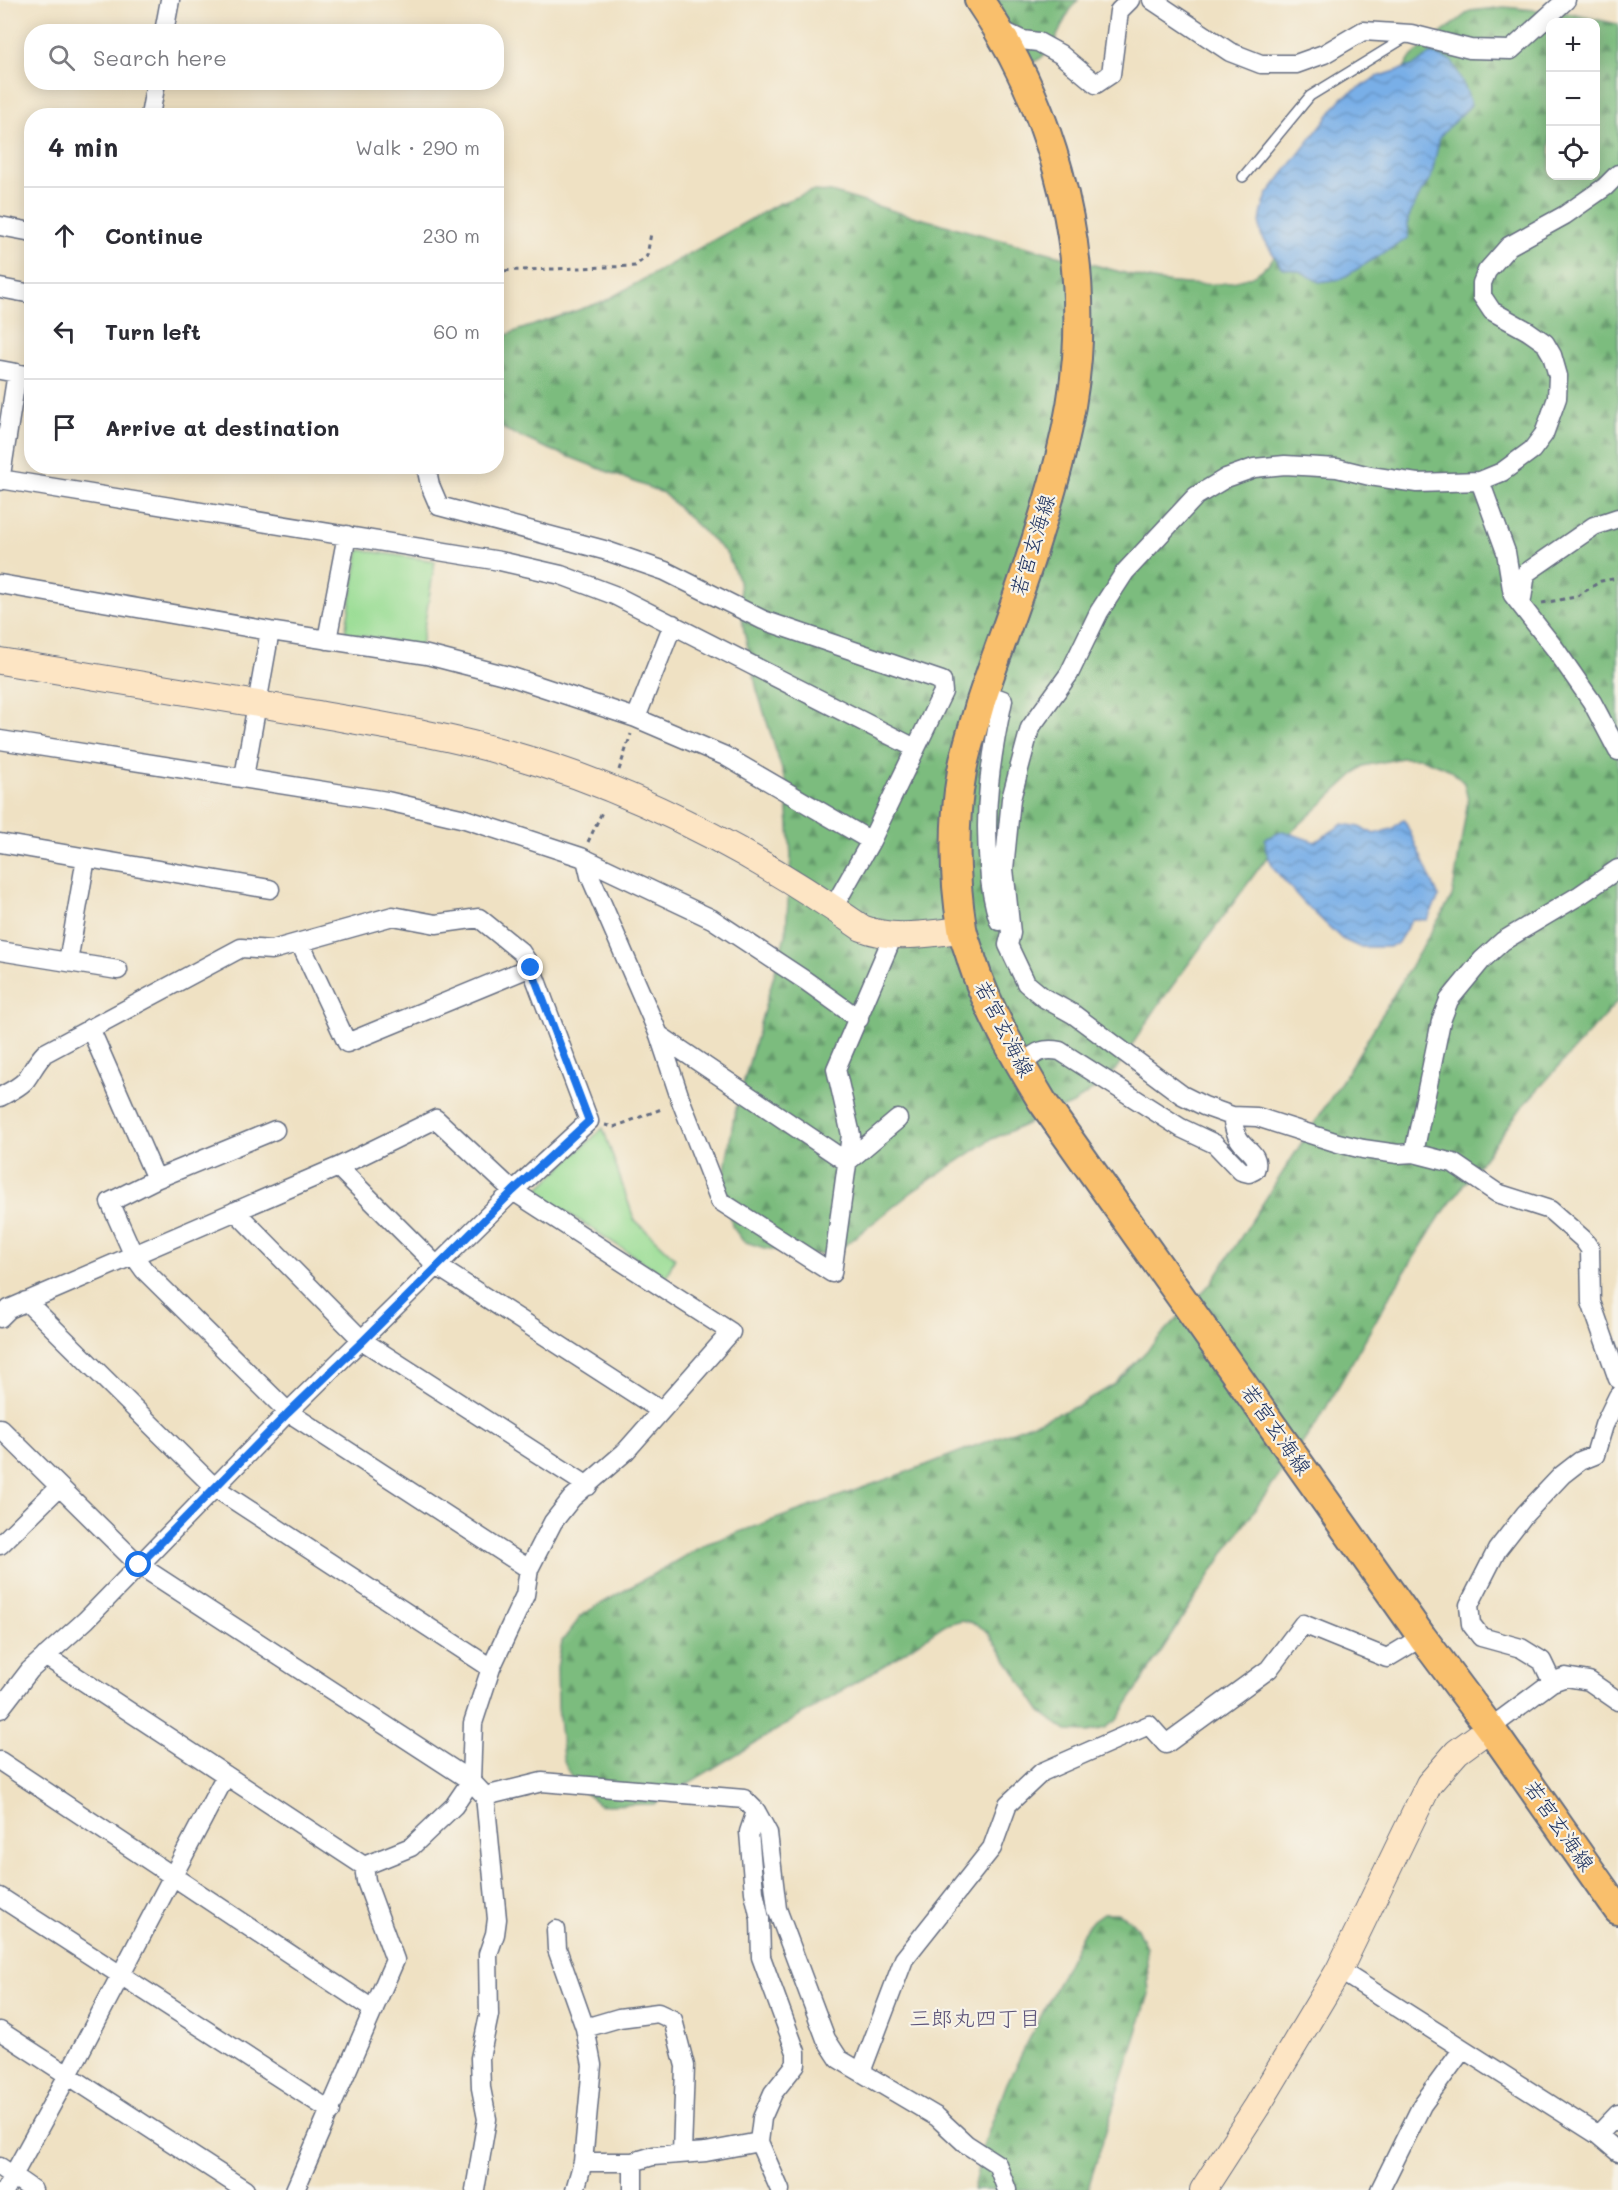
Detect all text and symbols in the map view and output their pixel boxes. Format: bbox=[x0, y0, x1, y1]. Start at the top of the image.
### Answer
map controls bbox=[1546, 18, 1600, 180]
button: + bbox=[1546, 18, 1600, 72]
search box bbox=[24, 24, 504, 90]
icon: search bbox=[45, 41, 78, 74]
text: Search here bbox=[93, 43, 227, 72]
button: − bbox=[1546, 72, 1600, 126]
button: locate bbox=[1546, 126, 1600, 180]
text: 4 min bbox=[48, 130, 118, 164]
text: Walk · 290 m bbox=[355, 134, 480, 160]
icon: ahead bbox=[48, 219, 81, 252]
text: Continue bbox=[105, 221, 203, 250]
text: 230 m bbox=[422, 222, 480, 248]
icon: left bbox=[48, 315, 81, 348]
text: Turn left bbox=[105, 317, 201, 346]
text: 60 m bbox=[433, 318, 480, 344]
icon: arrive bbox=[48, 411, 81, 444]
text: Arrive at destination bbox=[105, 413, 340, 442]
street label: 若宮玄海線 bbox=[1003, 490, 1060, 599]
route end bbox=[517, 954, 543, 980]
street label: 若宮玄海線 bbox=[969, 975, 1041, 1081]
street label: 若宮玄海線 bbox=[1236, 1378, 1318, 1480]
route start bbox=[125, 1551, 151, 1577]
street label: 若宮玄海線 bbox=[1519, 1774, 1601, 1876]
district label: 三郎丸四丁目 bbox=[909, 2003, 1041, 2032]

